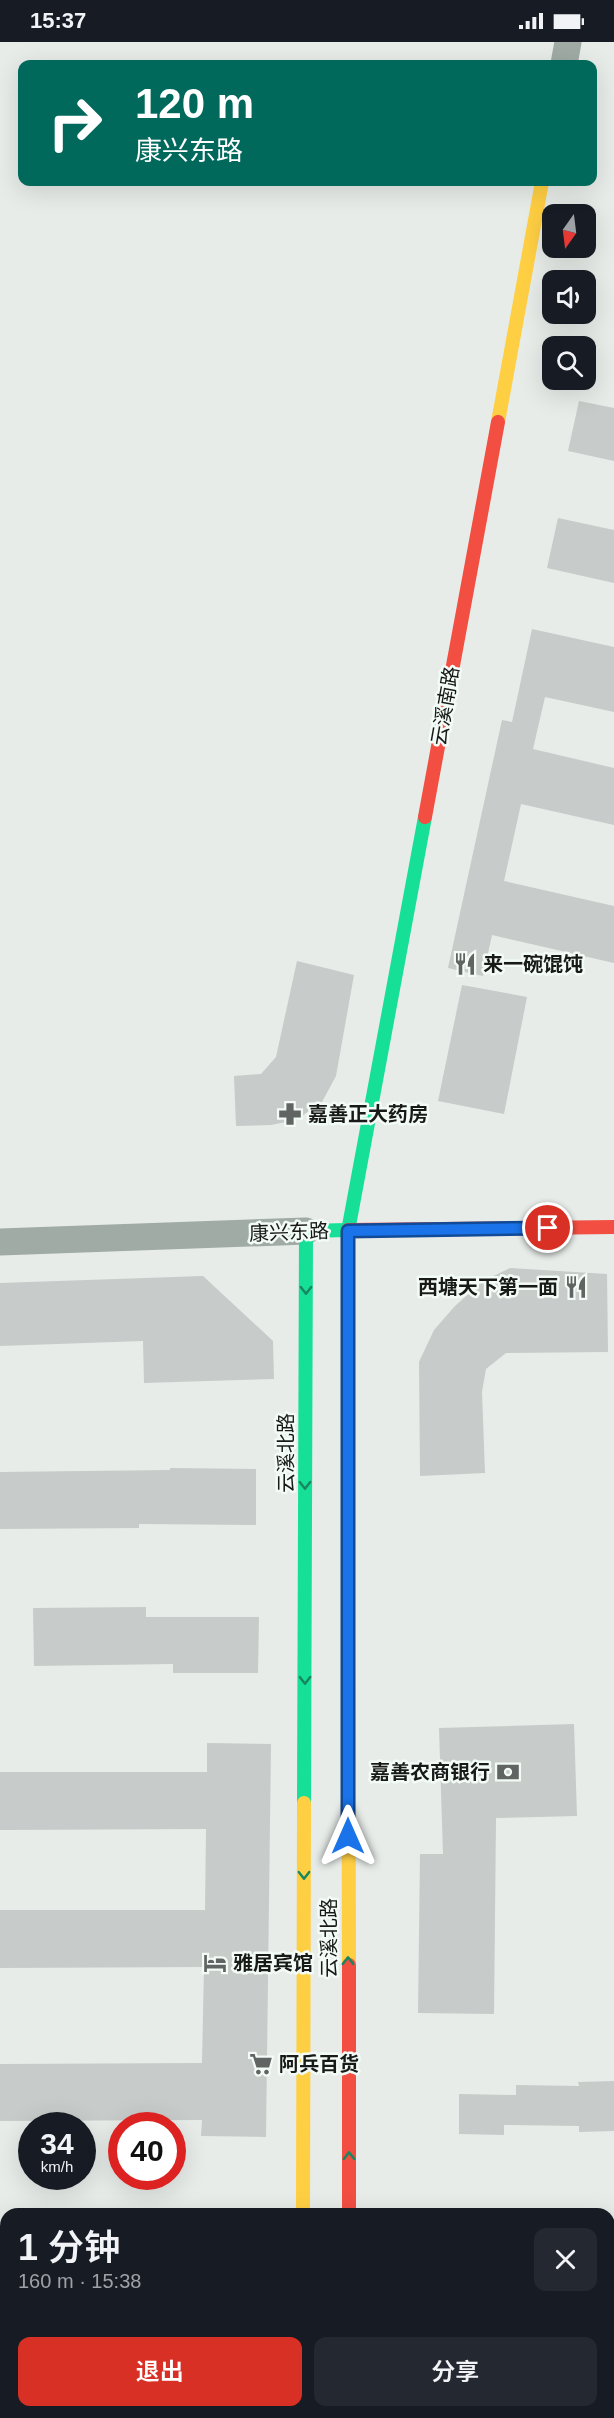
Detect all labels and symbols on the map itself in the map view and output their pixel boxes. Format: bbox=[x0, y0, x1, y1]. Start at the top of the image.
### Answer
north arrow bbox=[542, 204, 596, 258]
street label: 云溪南路 bbox=[427, 665, 463, 747]
restaurant icon: 来一碗馄饨 bbox=[452, 951, 478, 977]
place label: 来一碗馄饨 bbox=[483, 953, 583, 975]
pharmacy icon: 嘉善正大药房 bbox=[277, 1101, 303, 1127]
place label: 嘉善正大药房 bbox=[308, 1103, 428, 1125]
pin bbox=[522, 1202, 573, 1253]
street label: 康兴东路 bbox=[249, 1220, 329, 1244]
restaurant icon: 西塘天下第一面 bbox=[563, 1274, 589, 1300]
place label: 西塘天下第一面 bbox=[418, 1276, 558, 1298]
one-way arrow bbox=[300, 1285, 312, 1294]
street label: 云溪北路 bbox=[275, 1413, 297, 1493]
one-way arrow bbox=[299, 1480, 311, 1489]
one-way arrow bbox=[299, 1675, 311, 1684]
bank icon: 嘉善农商银行 bbox=[495, 1759, 521, 1785]
place label: 嘉善农商银行 bbox=[370, 1761, 490, 1783]
position arrow bbox=[316, 1804, 380, 1868]
one-way arrow bbox=[298, 1870, 310, 1879]
street label: 云溪北路 bbox=[318, 1898, 340, 1978]
hotel icon: 雅居宾馆 bbox=[202, 1950, 228, 1976]
place label: 雅居宾馆 bbox=[233, 1952, 313, 1974]
one-way arrow bbox=[342, 1956, 354, 1965]
supermarket icon: 阿兵百货 bbox=[248, 2051, 274, 2077]
place label: 阿兵百货 bbox=[279, 2053, 359, 2075]
speed limit sign: 40 bbox=[108, 2112, 186, 2190]
one-way arrow bbox=[343, 2151, 355, 2160]

